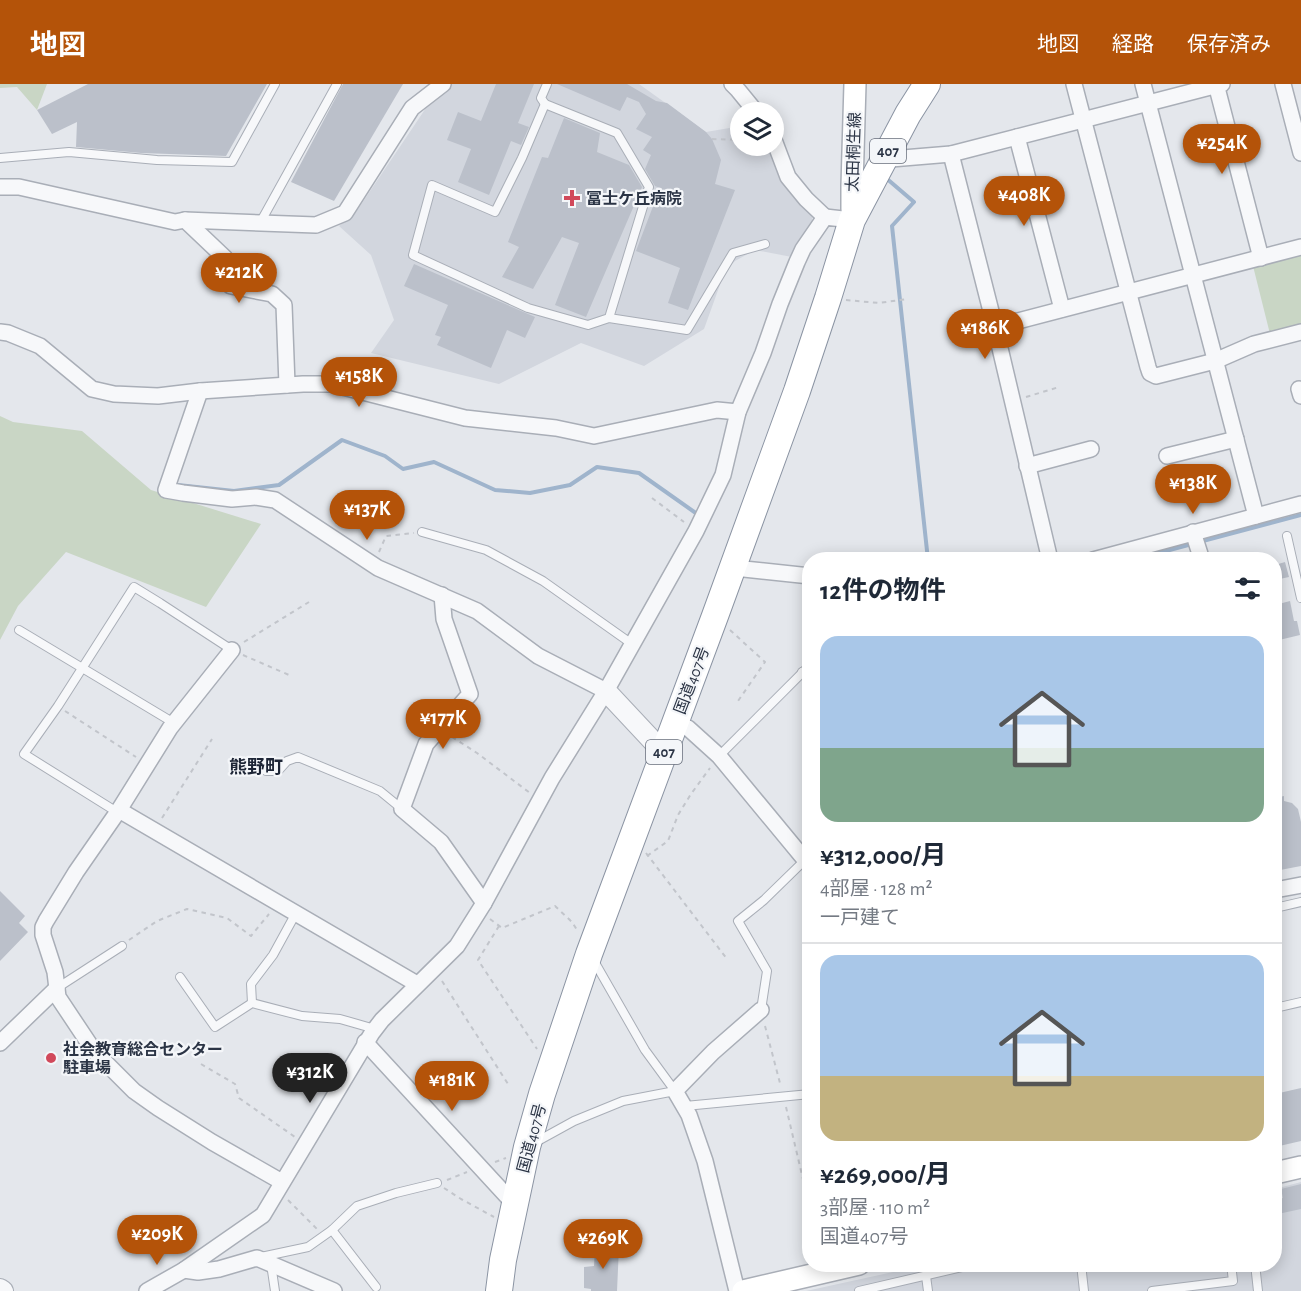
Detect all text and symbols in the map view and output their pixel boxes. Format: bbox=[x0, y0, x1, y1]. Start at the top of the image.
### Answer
text: 地図 bbox=[30, 32, 86, 60]
text: 地図 bbox=[1037, 34, 1079, 55]
text: 経路 bbox=[1112, 34, 1154, 55]
text: 保存済み bbox=[1187, 34, 1271, 55]
map controls bbox=[730, 102, 784, 156]
button: layers bbox=[730, 102, 784, 156]
street label: 太田桐生線 bbox=[844, 112, 863, 192]
pin: ¥254K bbox=[1180, 124, 1264, 175]
text: ¥254K bbox=[1197, 133, 1247, 153]
road number: 407 bbox=[870, 139, 906, 163]
pin: ¥408K bbox=[982, 176, 1066, 227]
text: ¥408K bbox=[998, 185, 1050, 205]
marker: 冨士ケ丘病院 bbox=[563, 189, 581, 207]
place label: 冨士ケ丘病院 bbox=[586, 190, 682, 207]
pin: ¥212K bbox=[197, 253, 281, 304]
text: ¥212K bbox=[215, 262, 263, 282]
pin: ¥186K bbox=[943, 309, 1027, 360]
text: ¥186K bbox=[961, 318, 1009, 338]
pin: ¥158K bbox=[317, 357, 401, 408]
text: ¥158K bbox=[335, 366, 383, 386]
pin: ¥138K bbox=[1151, 464, 1235, 515]
text: ¥138K bbox=[1169, 473, 1217, 493]
pin: ¥137K bbox=[325, 490, 409, 541]
text: ¥137K bbox=[344, 499, 390, 519]
icon: filters bbox=[1231, 572, 1264, 605]
text: 12件の物件 bbox=[820, 578, 946, 604]
street label: 国道407号 bbox=[671, 644, 712, 716]
icon: home bbox=[988, 675, 1096, 783]
pin: ¥177K bbox=[401, 699, 485, 750]
text: ¥177K bbox=[420, 708, 466, 728]
road number: 407 bbox=[646, 740, 682, 764]
district label: 熊野町 bbox=[229, 757, 283, 777]
text: ¥312,000/月 bbox=[820, 843, 946, 869]
text: 4部屋 · 128 m² bbox=[820, 879, 933, 899]
text: 一戸建て bbox=[820, 908, 900, 928]
icon: home bbox=[988, 994, 1096, 1102]
place label: 社会教育総合センター 駐車場 bbox=[63, 1040, 223, 1076]
marker: 社会教育総合センター 駐車場 bbox=[44, 1051, 58, 1065]
pin: ¥312K bbox=[268, 1053, 352, 1104]
pin: ¥181K bbox=[410, 1061, 494, 1112]
text: ¥312K bbox=[286, 1062, 334, 1082]
text: ¥181K bbox=[429, 1070, 475, 1090]
street label: 国道407号 bbox=[514, 1102, 549, 1175]
text: ¥269,000/月 bbox=[820, 1162, 951, 1188]
text: 3部屋 · 110 m² bbox=[820, 1198, 930, 1218]
pin: ¥209K bbox=[115, 1215, 199, 1266]
pin: ¥269K bbox=[561, 1219, 645, 1270]
text: ¥209K bbox=[131, 1224, 183, 1244]
text: 国道407号 bbox=[820, 1227, 909, 1247]
text: ¥269K bbox=[578, 1228, 628, 1248]

